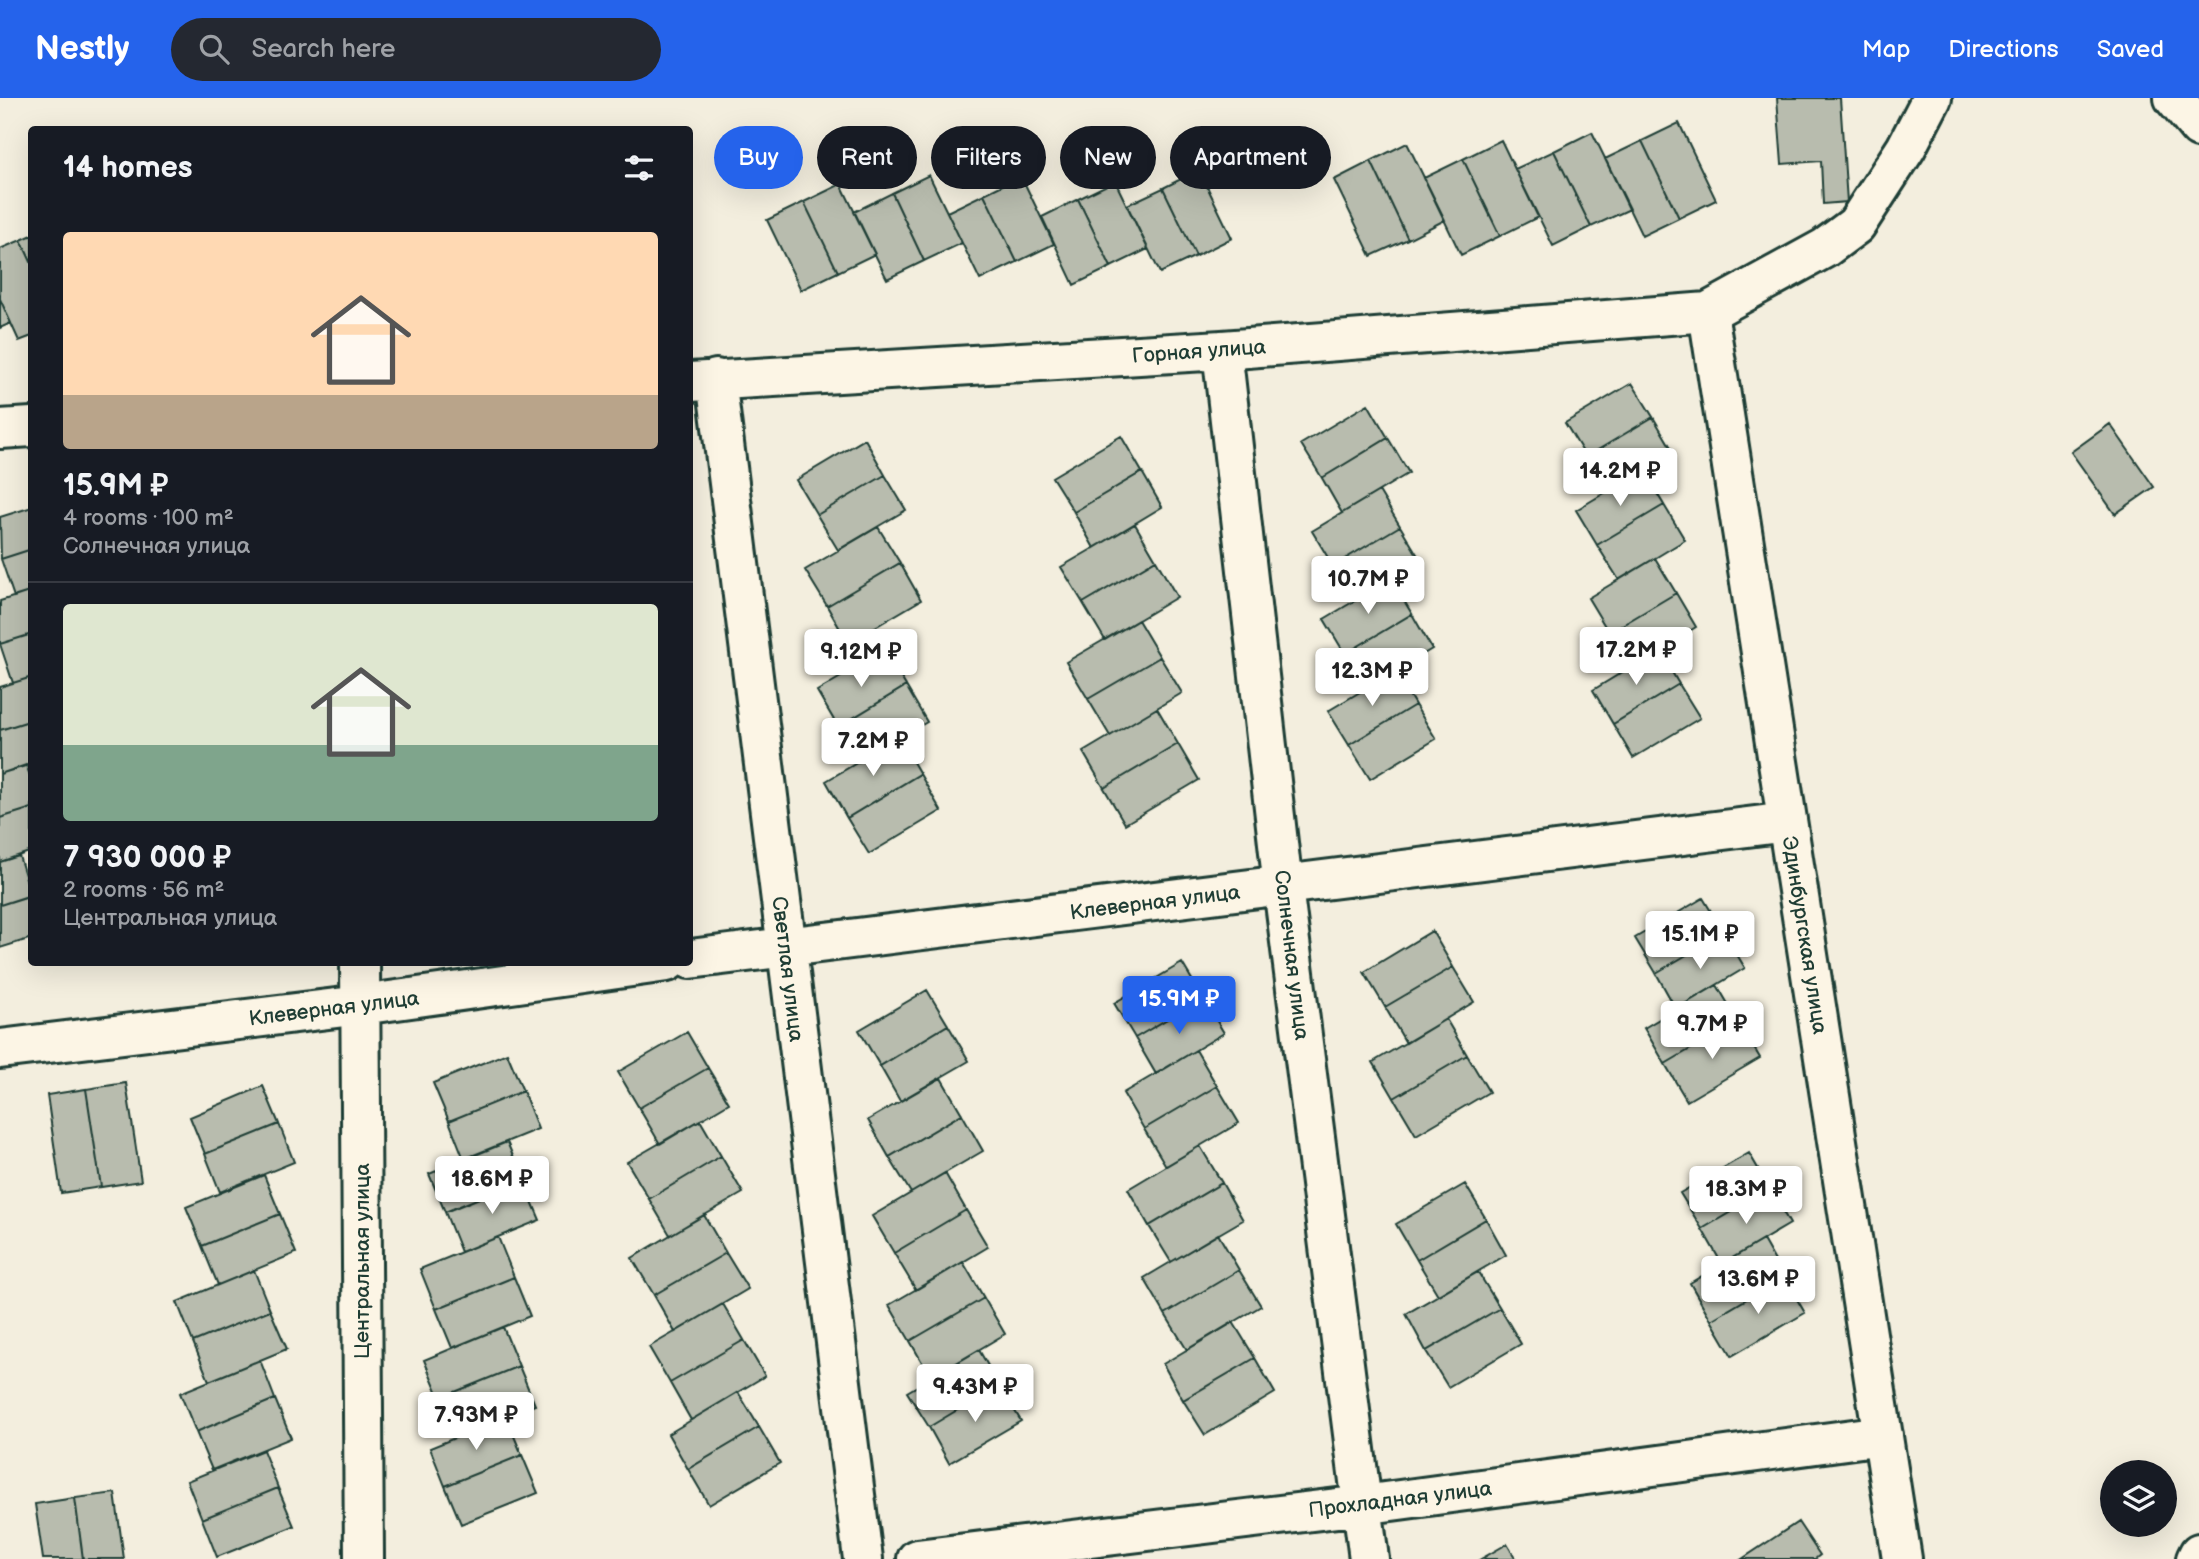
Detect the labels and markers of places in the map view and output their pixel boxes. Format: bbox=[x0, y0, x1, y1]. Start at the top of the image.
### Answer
pin: 14.2M ₽ bbox=[1555, 448, 1685, 508]
pin: 10.7M ₽ bbox=[1303, 556, 1433, 616]
pin: 17.2M ₽ bbox=[1571, 628, 1701, 687]
pin: 9.12M ₽ bbox=[796, 630, 926, 689]
pin: 12.3M ₽ bbox=[1307, 648, 1437, 708]
pin: 7.2M ₽ bbox=[816, 718, 930, 778]
pin: 15.1M ₽ bbox=[1635, 912, 1765, 971]
pin: 15.9M ₽ bbox=[1114, 976, 1244, 1036]
pin: 9.7M ₽ bbox=[1655, 1002, 1769, 1061]
pin: 18.6M ₽ bbox=[427, 1156, 557, 1216]
pin: 18.3M ₽ bbox=[1681, 1166, 1811, 1226]
pin: 13.6M ₽ bbox=[1693, 1256, 1823, 1316]
pin: 9.43M ₽ bbox=[910, 1364, 1040, 1424]
pin: 7.93M ₽ bbox=[411, 1392, 541, 1452]

